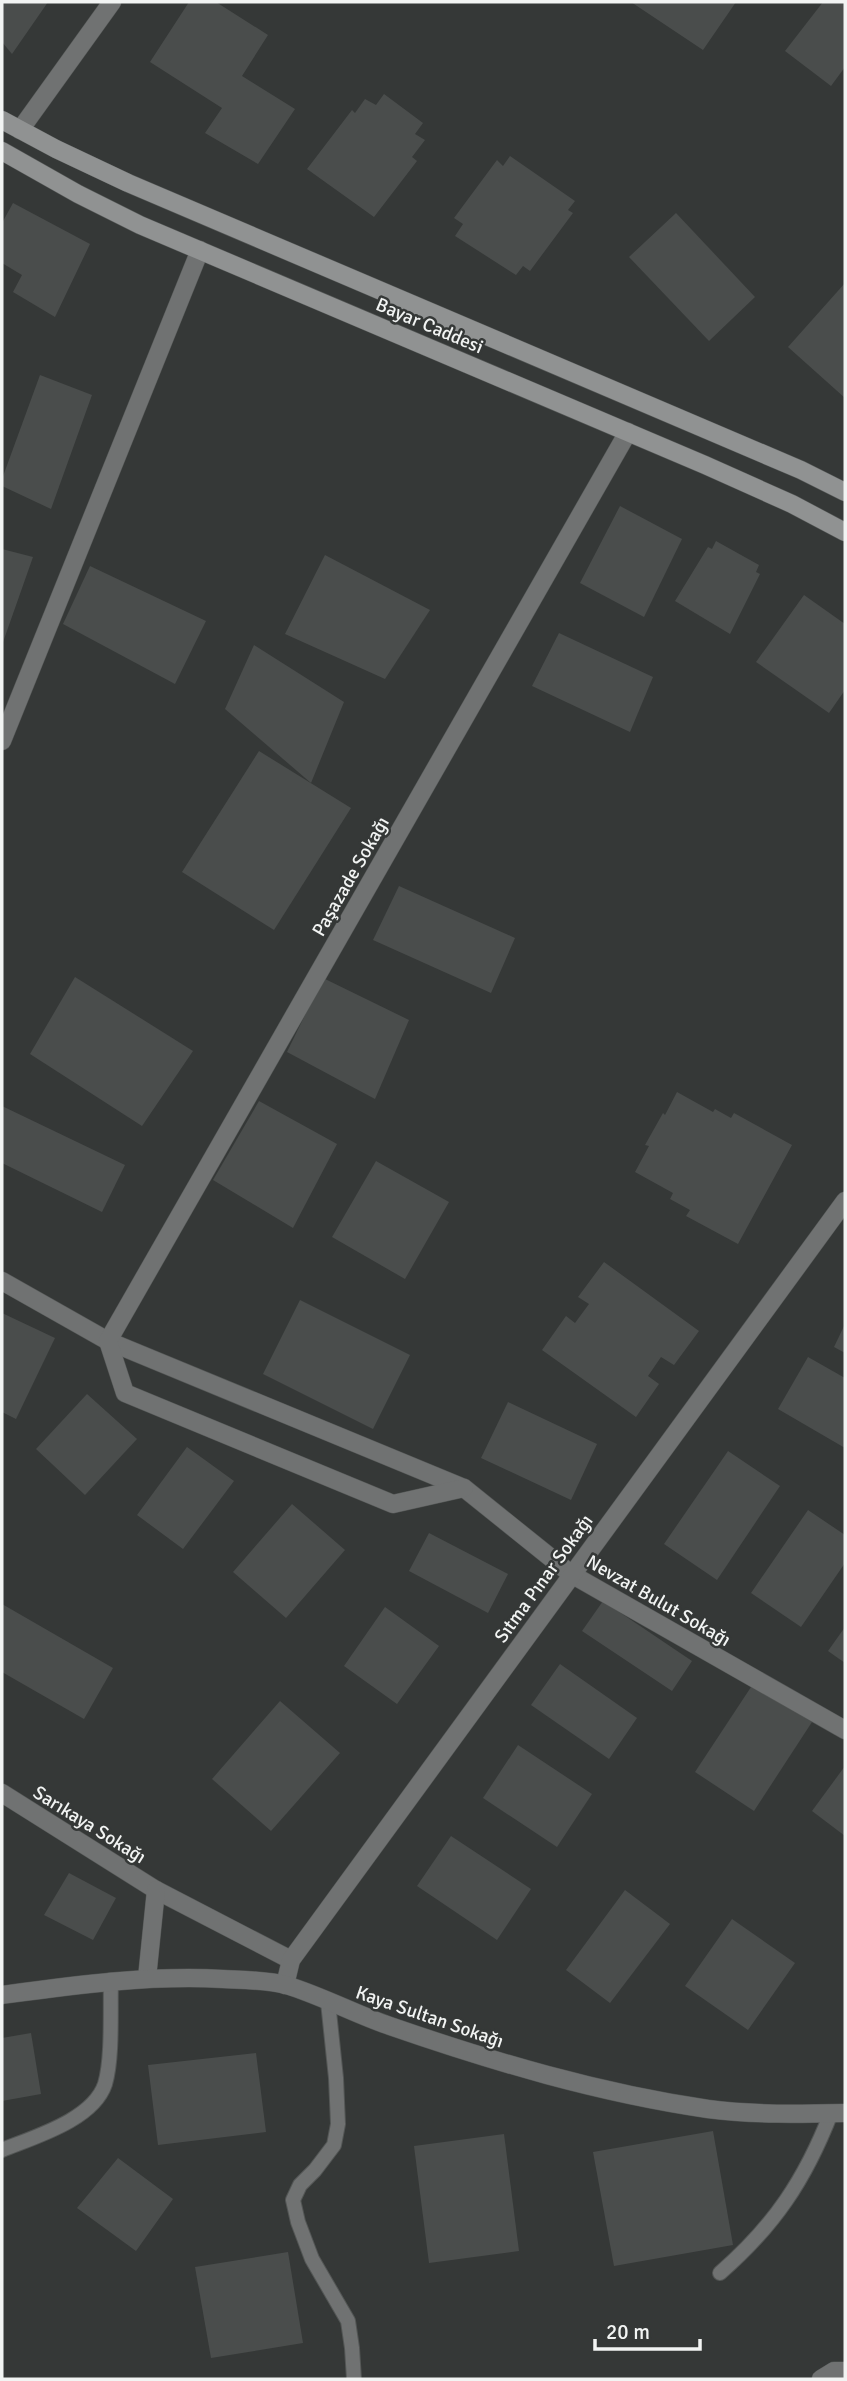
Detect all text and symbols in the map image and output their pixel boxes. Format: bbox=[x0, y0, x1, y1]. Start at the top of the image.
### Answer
street label: Bayar Caddesi bbox=[372, 293, 487, 359]
street label: Paşazade Sokağı bbox=[307, 812, 395, 941]
street label: Sıtma Pınar Sokağı bbox=[489, 1510, 598, 1648]
street label: Nevzat Bulut Sokağı bbox=[582, 1550, 735, 1652]
street label: Sarıkaya Sokağı bbox=[29, 1781, 150, 1869]
street label: Kaya Sultan Sokağı bbox=[353, 1980, 507, 2054]
scale bar bbox=[595, 2308, 700, 2352]
text: 20 m bbox=[606, 2319, 650, 2345]

